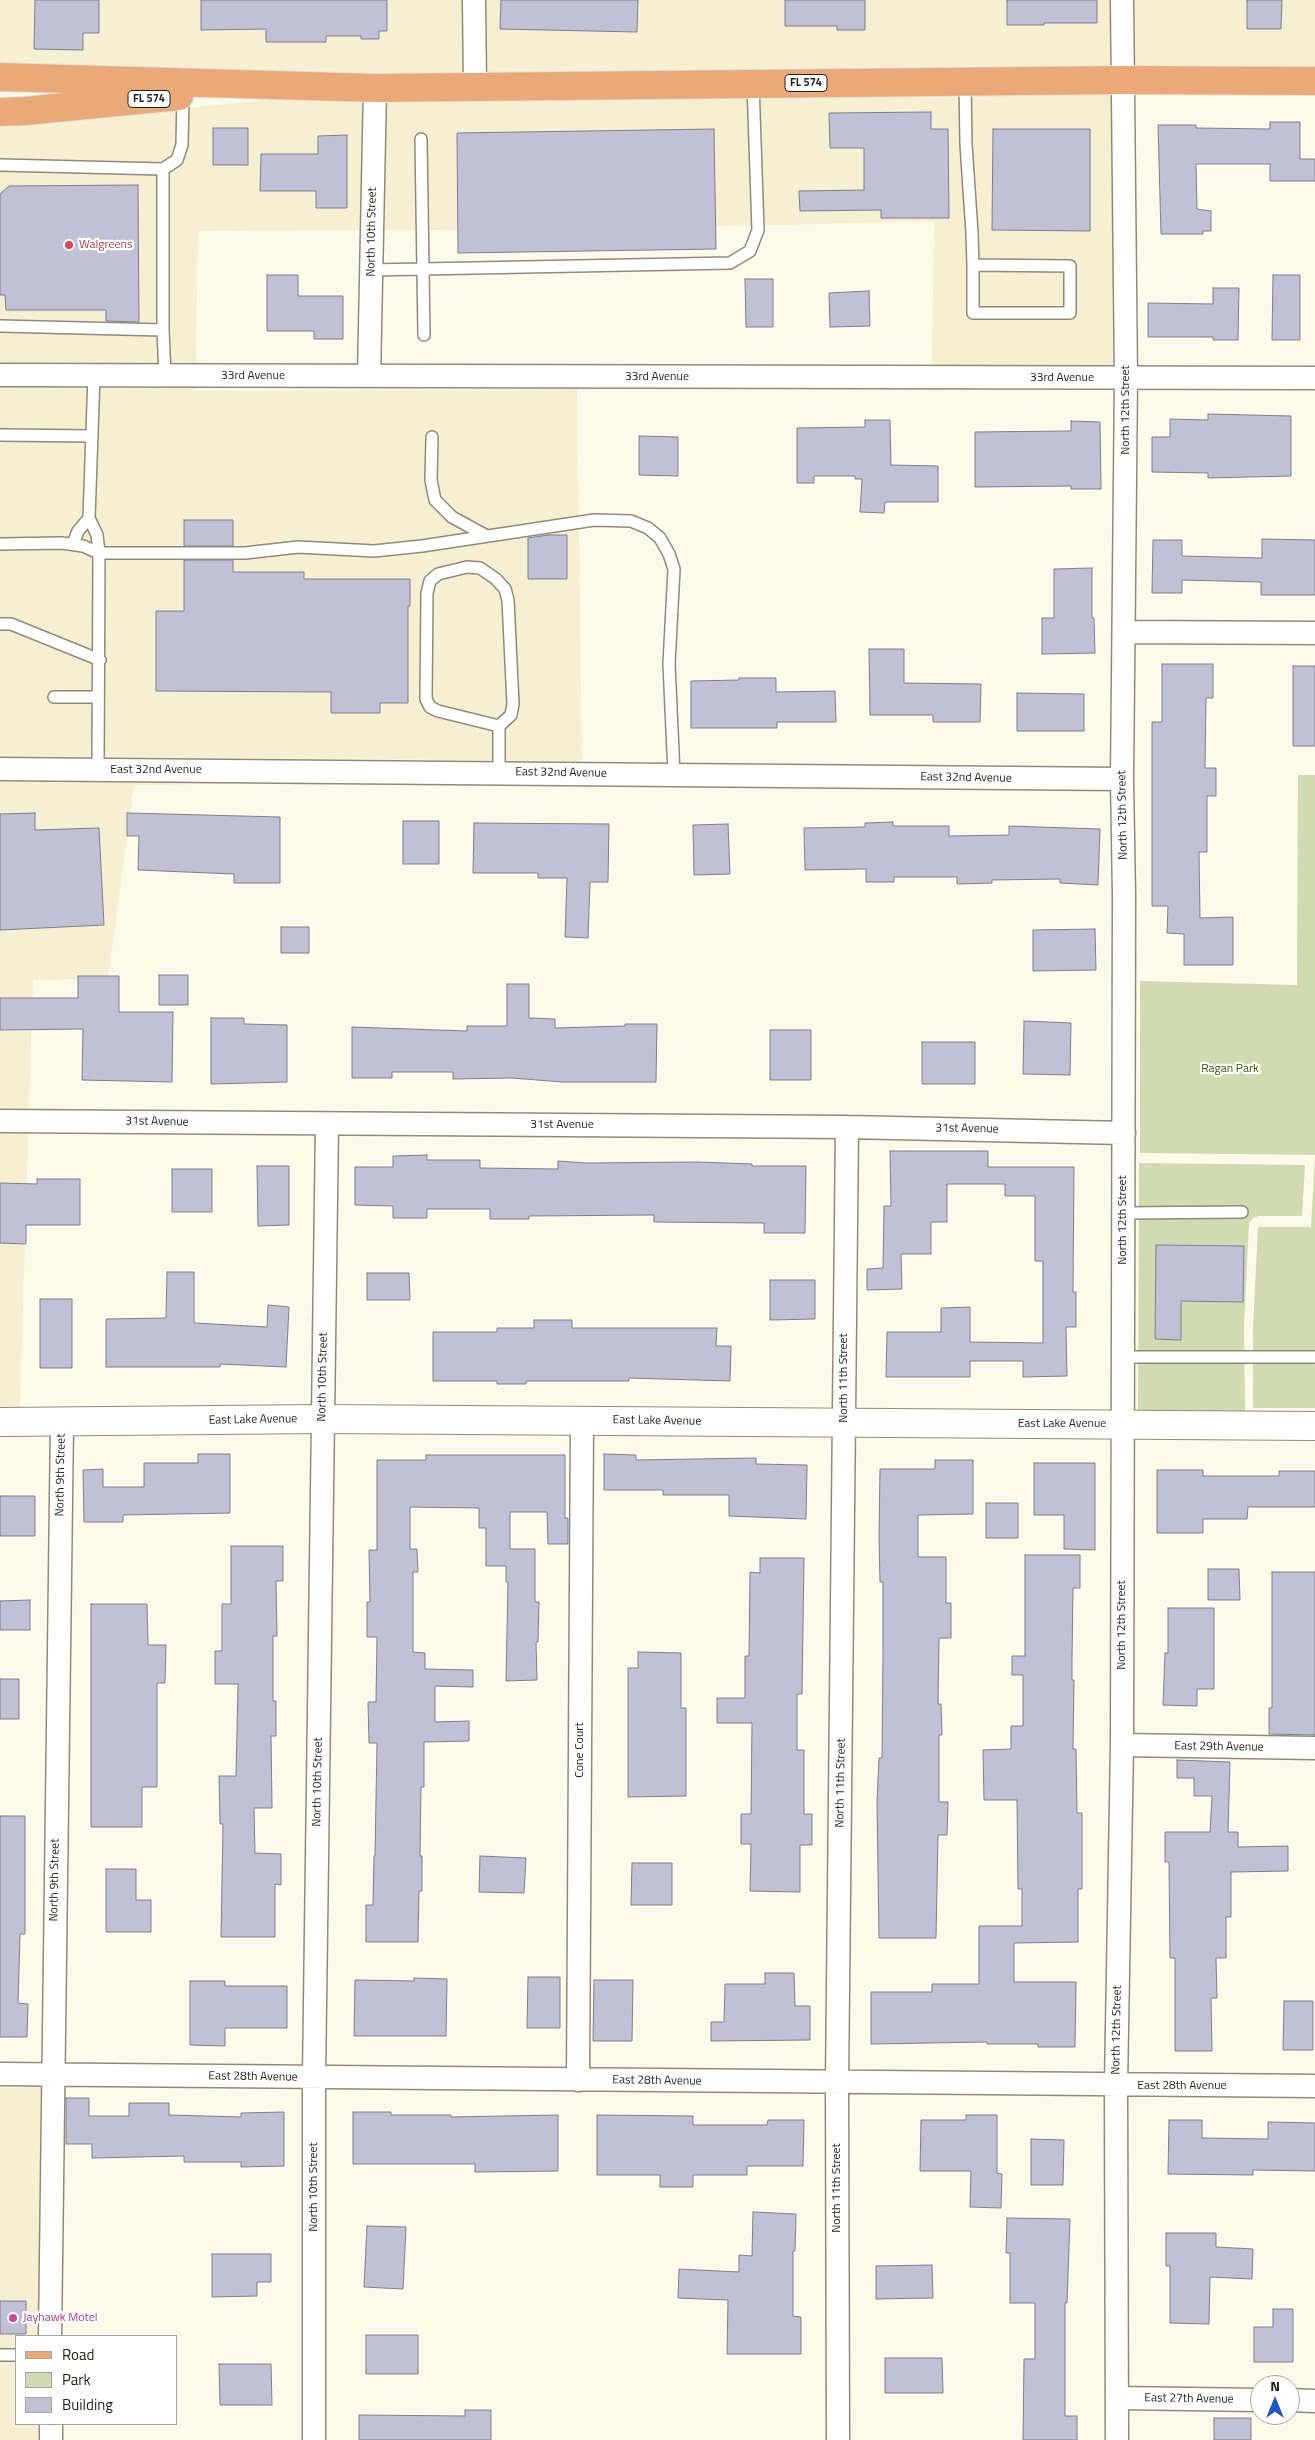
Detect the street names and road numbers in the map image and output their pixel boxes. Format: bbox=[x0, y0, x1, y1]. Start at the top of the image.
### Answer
road number: FL 574 bbox=[785, 75, 827, 92]
road number: FL 574 bbox=[128, 90, 170, 108]
street label: North 10th Street bbox=[364, 187, 380, 277]
street label: North 12th Street bbox=[1119, 365, 1133, 455]
street label: 33rd Avenue bbox=[221, 369, 285, 383]
street label: 33rd Avenue bbox=[625, 370, 689, 384]
street label: 33rd Avenue bbox=[1030, 371, 1094, 385]
street label: East 32nd Avenue bbox=[110, 763, 202, 777]
street label: East 32nd Avenue bbox=[515, 765, 607, 781]
street label: East 32nd Avenue bbox=[920, 770, 1012, 786]
street label: North 12th Street bbox=[1115, 770, 1131, 860]
street label: 31st Avenue bbox=[125, 1114, 189, 1130]
street label: 31st Avenue bbox=[530, 1118, 594, 1132]
street label: 31st Avenue bbox=[935, 1121, 999, 1137]
street label: North 12th Street bbox=[1116, 1175, 1130, 1265]
street label: North 10th Street bbox=[315, 1332, 331, 1422]
street label: North 11th Street bbox=[837, 1333, 851, 1423]
street label: East Lake Avenue bbox=[209, 1412, 297, 1428]
street label: East Lake Avenue bbox=[613, 1413, 701, 1429]
street label: East Lake Avenue bbox=[1018, 1417, 1106, 1431]
street label: North 9th Street bbox=[53, 1433, 69, 1517]
street label: North 12th Street bbox=[1115, 1580, 1129, 1670]
street label: Cone Court bbox=[573, 1722, 587, 1778]
street label: North 10th Street bbox=[310, 1737, 326, 1827]
street label: North 11th Street bbox=[833, 1738, 849, 1828]
street label: East 29th Avenue bbox=[1174, 1739, 1264, 1755]
street label: North 9th Street bbox=[47, 1838, 63, 1922]
street label: North 12th Street bbox=[1109, 1985, 1125, 2075]
street label: East 28th Avenue bbox=[208, 2069, 298, 2085]
street label: East 28th Avenue bbox=[612, 2073, 702, 2089]
street label: East 28th Avenue bbox=[1137, 2079, 1227, 2093]
street label: North 10th Street bbox=[307, 2142, 321, 2232]
street label: North 11th Street bbox=[830, 2143, 844, 2233]
street label: East 27th Avenue bbox=[1144, 2391, 1234, 2407]

